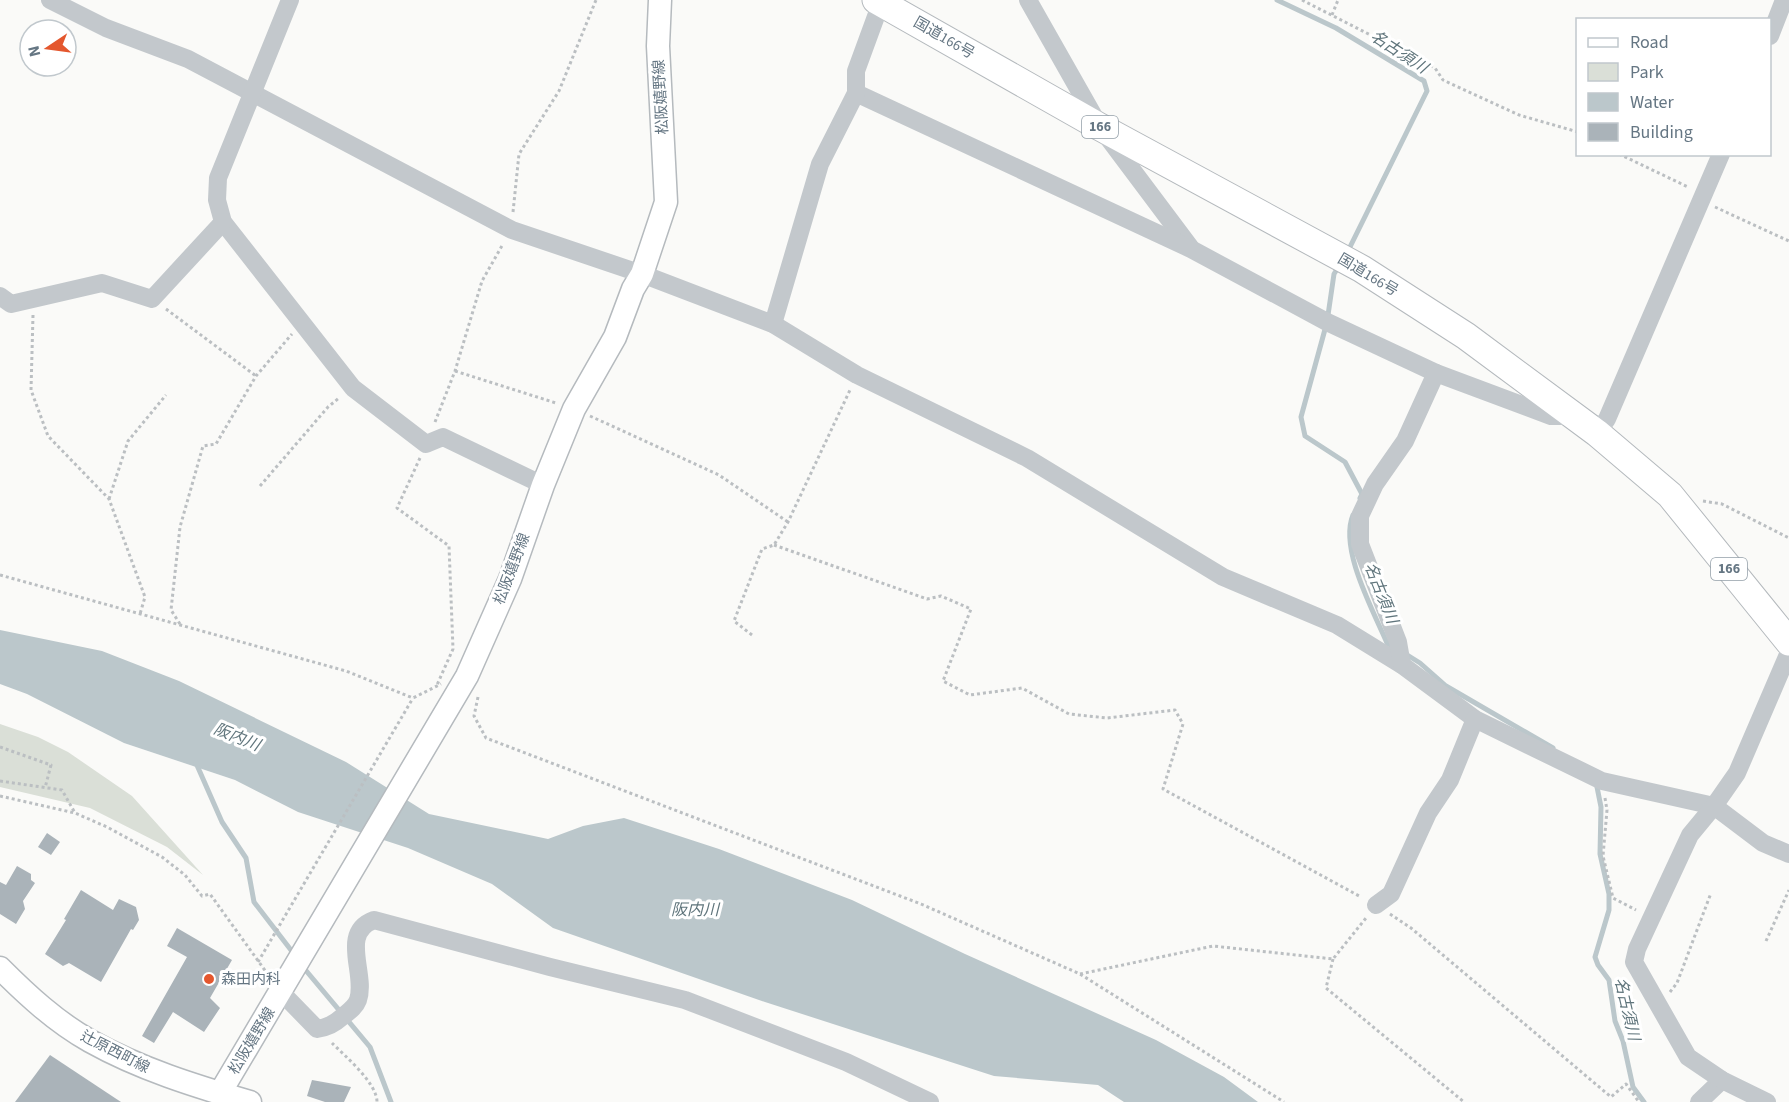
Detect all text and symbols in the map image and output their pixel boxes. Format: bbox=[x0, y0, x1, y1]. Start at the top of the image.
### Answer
street label: 国道166号 bbox=[910, 12, 978, 64]
north arrow bbox=[18, 18, 78, 78]
legend bbox=[1576, 18, 1771, 156]
water label: 名古須川 bbox=[1366, 25, 1433, 80]
text: Road bbox=[1630, 30, 1669, 55]
text: N bbox=[22, 43, 46, 59]
street label: 松阪嬉野線 bbox=[649, 59, 673, 135]
text: Park bbox=[1630, 60, 1664, 85]
text: Water bbox=[1630, 90, 1674, 115]
road number: 166 bbox=[1082, 116, 1118, 138]
text: Building bbox=[1630, 120, 1693, 145]
street label: 国道166号 bbox=[1334, 249, 1402, 301]
street label: 松阪嬉野線 bbox=[489, 530, 535, 608]
road number: 166 bbox=[1711, 558, 1747, 580]
water label: 名古須川 bbox=[1359, 559, 1404, 629]
water label: 阪内川 bbox=[211, 718, 265, 757]
water label: 阪内川 bbox=[671, 899, 721, 921]
place label: 森田内科 bbox=[221, 969, 281, 990]
marker: 森田内科 bbox=[202, 972, 216, 986]
water label: 名古須川 bbox=[1609, 975, 1645, 1045]
street label: 松阪嬉野線 bbox=[224, 1003, 280, 1079]
street label: 辻原西町線 bbox=[77, 1026, 153, 1078]

